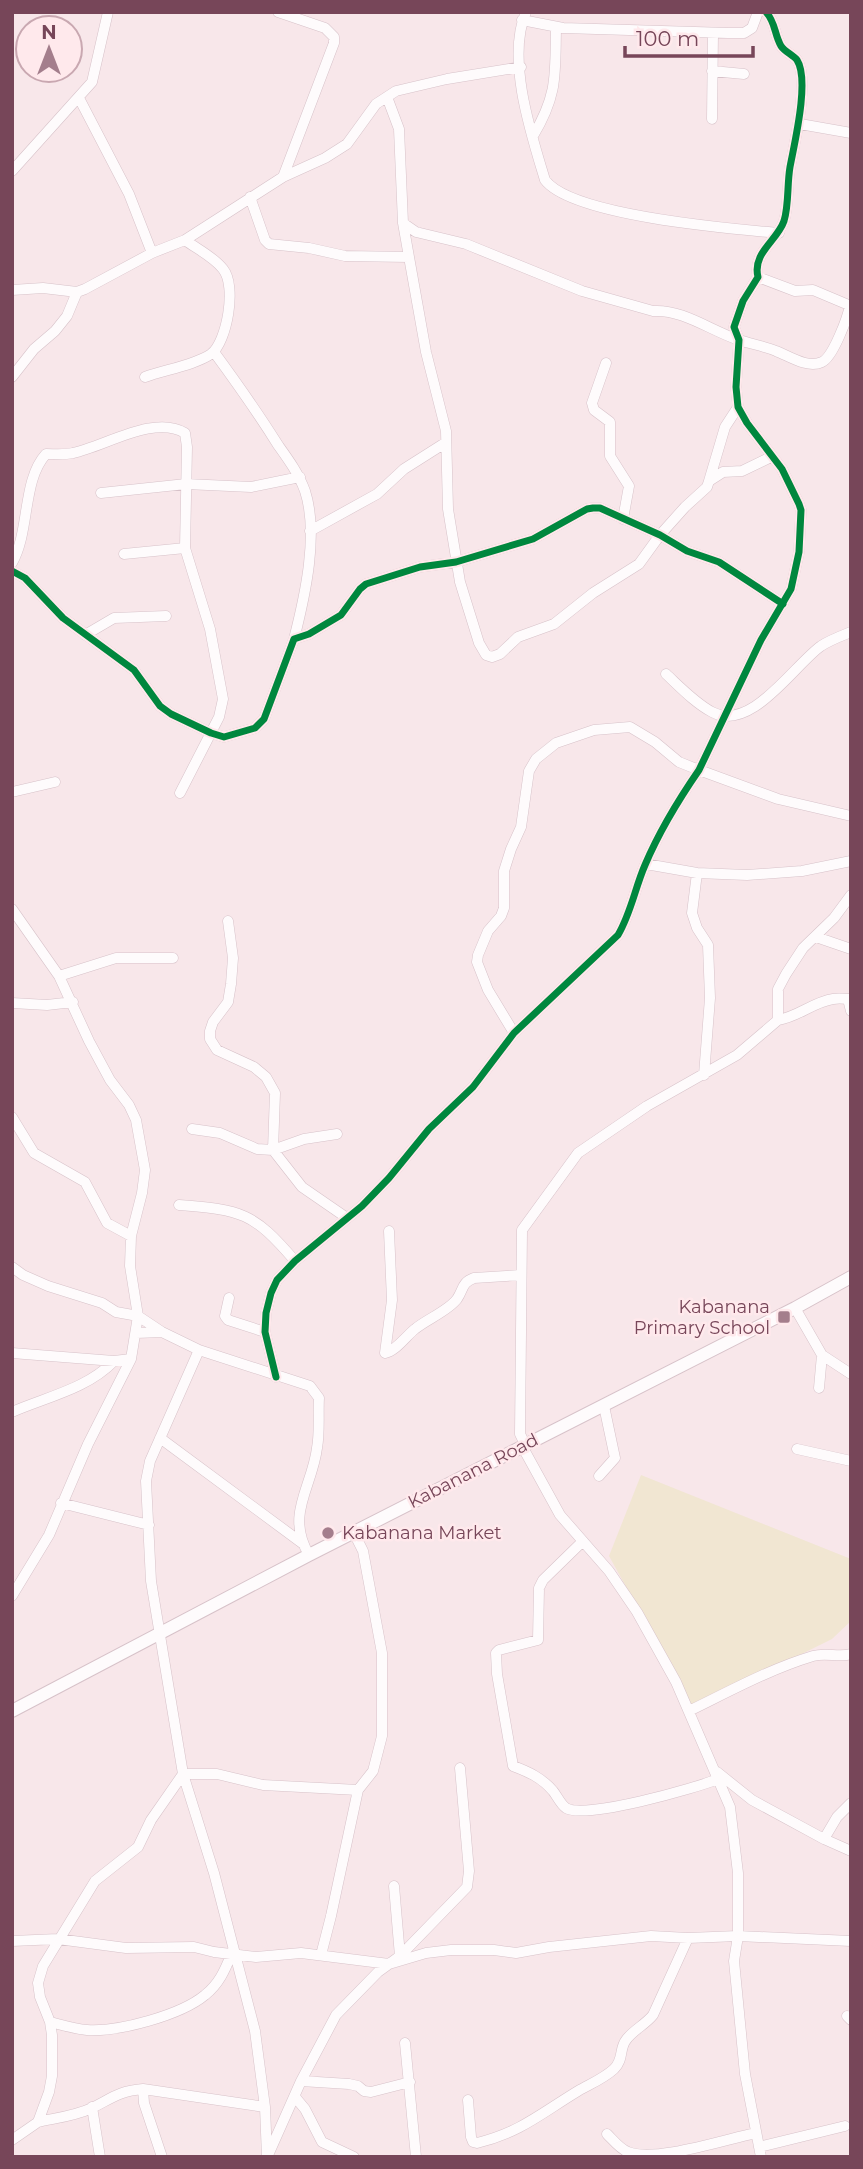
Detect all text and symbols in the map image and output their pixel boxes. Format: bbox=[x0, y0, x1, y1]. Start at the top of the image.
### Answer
north arrow bbox=[14, 14, 84, 84]
scale bar bbox=[625, 14, 753, 58]
text: N bbox=[41, 21, 57, 44]
text: 100 m bbox=[636, 26, 699, 51]
place label: Kabanana Primary School bbox=[634, 1296, 770, 1339]
marker: Kabanana Primary School bbox=[776, 1309, 792, 1325]
street label: Kabanana Road bbox=[404, 1429, 542, 1513]
place label: Kabanana Market bbox=[342, 1522, 502, 1544]
marker: Kabanana Market bbox=[320, 1525, 336, 1541]

